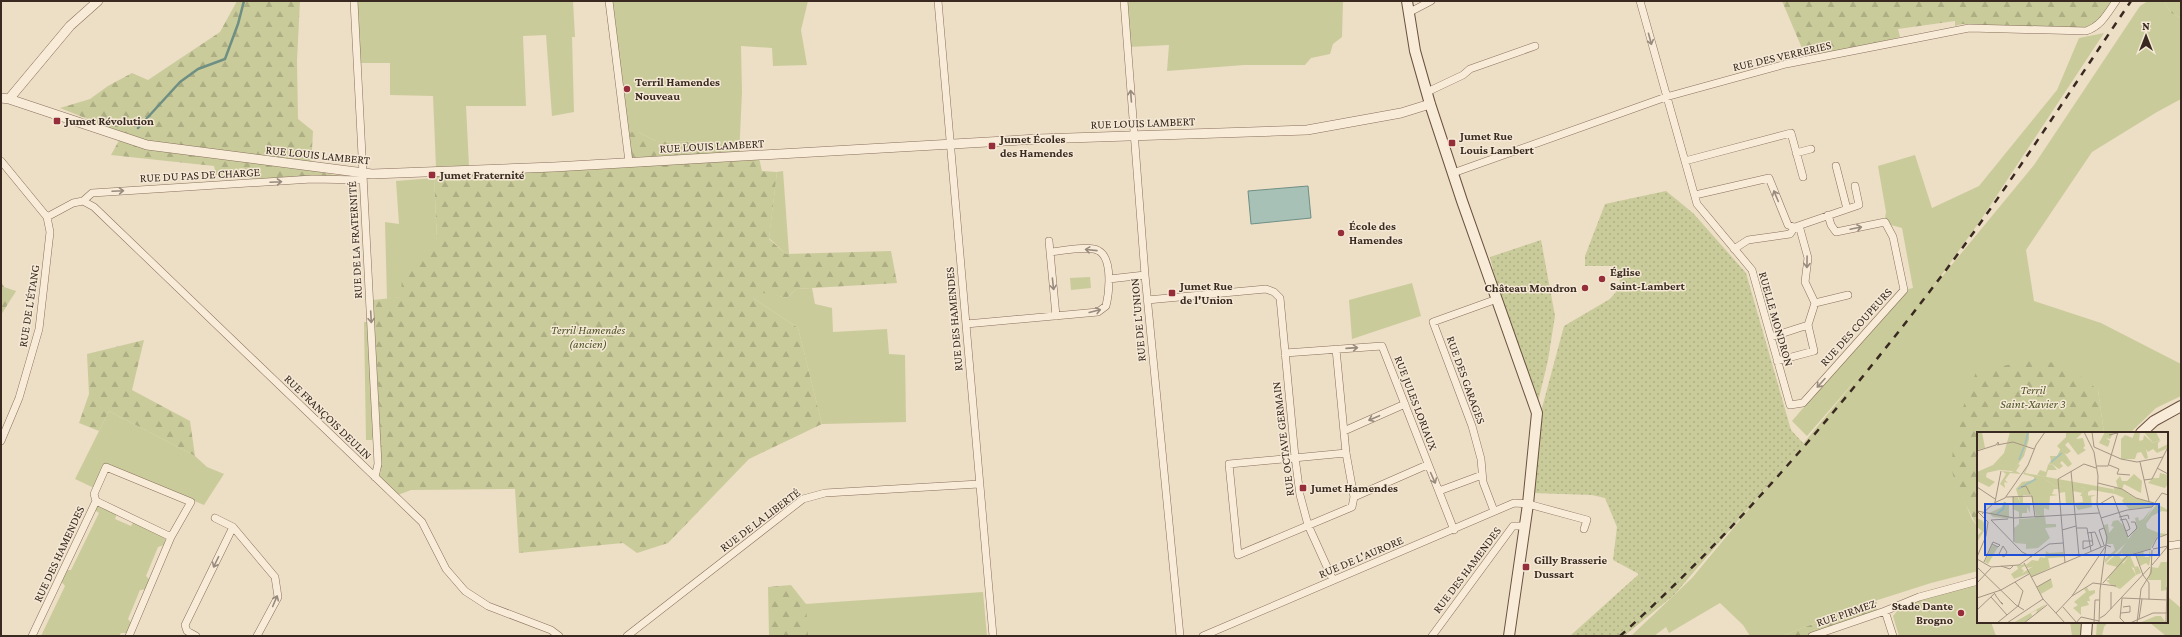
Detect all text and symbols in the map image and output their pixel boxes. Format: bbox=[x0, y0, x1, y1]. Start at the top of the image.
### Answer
north arrow bbox=[2126, 16, 2166, 56]
text: N bbox=[2142, 20, 2150, 32]
one-way arrow bbox=[1647, 32, 1654, 45]
street label: RUE DES VERRERIES bbox=[1731, 38, 1833, 74]
place label: Terril Hamendes Nouveau bbox=[635, 75, 720, 103]
marker: Terril Hamendes Nouveau bbox=[622, 84, 632, 94]
one-way arrow bbox=[1127, 90, 1135, 103]
place label: Jumet Révolution bbox=[63, 114, 154, 128]
street label: RUE LOUIS LAMBERT bbox=[1090, 114, 1196, 132]
marker: Jumet Révolution bbox=[52, 116, 62, 126]
place label: Jumet Rue Louis Lambert bbox=[1458, 129, 1535, 157]
place label: Jumet Écoles des Hamendes bbox=[998, 132, 1073, 160]
street label: RUE LOUIS LAMBERT bbox=[659, 136, 765, 156]
marker: Jumet Rue Louis Lambert bbox=[1447, 138, 1457, 148]
marker: Jumet Écoles des Hamendes bbox=[987, 141, 997, 151]
street label: RUE LOUIS LAMBERT bbox=[265, 143, 371, 167]
street label: RUE DU PAS DE CHARGE bbox=[139, 165, 261, 185]
place label: Jumet Fraternité bbox=[438, 168, 525, 182]
marker: Jumet Fraternité bbox=[427, 170, 437, 180]
one-way arrow bbox=[269, 178, 282, 185]
street label: RUE DE LA FRATERNITÉ bbox=[345, 180, 365, 299]
one-way arrow bbox=[111, 188, 124, 195]
one-way arrow bbox=[1772, 190, 1780, 202]
place label: École des Hamendes bbox=[1349, 219, 1403, 247]
one-way arrow bbox=[1849, 224, 1862, 232]
marker: École des Hamendes bbox=[1336, 228, 1346, 238]
one-way arrow bbox=[1085, 246, 1098, 254]
one-way arrow bbox=[1803, 255, 1811, 268]
street label: RUE DE L'ÉTANG bbox=[16, 263, 43, 348]
place label: Église Saint-Lambert bbox=[1610, 265, 1685, 293]
street label: RUE DES HAMENDES bbox=[942, 266, 966, 372]
street label: RUELLE MONDRON bbox=[1756, 270, 1796, 368]
marker: Église Saint-Lambert bbox=[1597, 274, 1607, 284]
one-way arrow bbox=[1049, 277, 1057, 290]
street label: RUE DE L'UNION bbox=[1127, 278, 1149, 362]
place label: Jumet Rue de l'Union bbox=[1178, 279, 1233, 307]
place label: Château Mondron bbox=[1484, 281, 1577, 295]
marker: Château Mondron bbox=[1580, 283, 1590, 293]
street label: RUE DES COUPEURS bbox=[1817, 285, 1895, 369]
marker: Jumet Rue de l'Union bbox=[1167, 288, 1177, 298]
one-way arrow bbox=[1088, 307, 1101, 314]
one-way arrow bbox=[367, 310, 375, 323]
park label: Terril Hamendes (ancien) bbox=[551, 323, 625, 351]
street label: RUE DES GARAGES bbox=[1444, 334, 1489, 426]
one-way arrow bbox=[1345, 345, 1358, 352]
street label: RUE JULES LORIAUX bbox=[1392, 354, 1441, 452]
street label: RUE FRANÇOIS DEULIN bbox=[281, 372, 375, 462]
one-way arrow bbox=[1816, 378, 1825, 388]
street label: RUE OCTAVE GERMAIN bbox=[1269, 381, 1297, 497]
park label: Terril Saint-Xavier 3 bbox=[2000, 383, 2066, 411]
one-way arrow bbox=[1369, 414, 1381, 422]
inset map bbox=[1977, 432, 2168, 623]
one-way arrow bbox=[1430, 472, 1437, 484]
place label: Jumet Hamendes bbox=[1309, 481, 1398, 495]
marker: Jumet Hamendes bbox=[1298, 483, 1308, 493]
street label: RUE DE LA LIBERTÉ bbox=[717, 485, 803, 555]
street label: RUE DES HAMENDES bbox=[31, 503, 88, 604]
street label: RUE DES HAMENDES bbox=[1430, 524, 1504, 616]
street label: RUE DE L'AURORE bbox=[1317, 533, 1406, 581]
place label: Gilly Brasserie Dussart bbox=[1534, 553, 1607, 581]
one-way arrow bbox=[212, 555, 219, 567]
marker: Gilly Brasserie Dussart bbox=[1521, 562, 1531, 572]
one-way arrow bbox=[271, 596, 279, 608]
street label: RUE PIRMEZ bbox=[1814, 596, 1878, 630]
place label: Stade Dante Brogno bbox=[1892, 599, 1953, 627]
marker: Stade Dante Brogno bbox=[1956, 608, 1966, 618]

